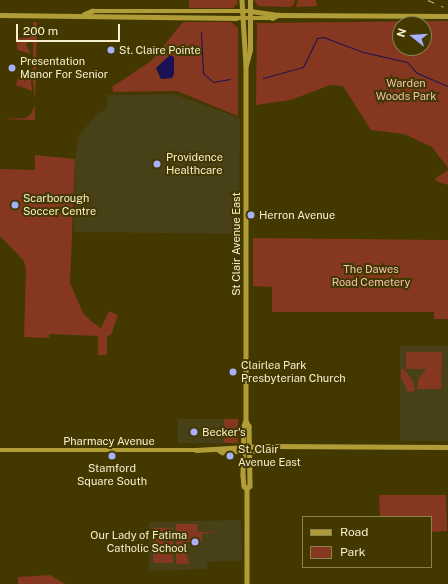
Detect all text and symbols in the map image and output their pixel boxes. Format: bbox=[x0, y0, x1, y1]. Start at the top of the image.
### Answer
scale bar bbox=[18, 16, 122, 42]
north arrow bbox=[392, 16, 432, 56]
text: 200 m bbox=[23, 24, 58, 38]
text: N bbox=[394, 27, 408, 39]
place label: St. Claire Pointe bbox=[119, 43, 201, 57]
marker: St. Claire Pointe bbox=[106, 45, 116, 55]
place label: Presentation Manor For Senior bbox=[20, 55, 108, 81]
marker: Presentation Manor For Senior bbox=[7, 63, 17, 73]
park label: Warden Woods Park bbox=[376, 77, 436, 103]
place label: Providence Healthcare bbox=[166, 151, 223, 177]
marker: Providence Healthcare bbox=[151, 158, 163, 170]
place label: Scarborough Soccer Centre bbox=[23, 192, 96, 218]
street label: St Clair Avenue East bbox=[229, 192, 243, 296]
marker: Scarborough Soccer Centre bbox=[10, 200, 20, 210]
place label: Herron Avenue bbox=[259, 208, 335, 222]
marker: Herron Avenue bbox=[246, 210, 256, 220]
park label: The Dawes Road Cemetery bbox=[332, 263, 410, 289]
place label: Clairlea Park Presbyterian Church bbox=[241, 359, 346, 385]
marker: Clairlea Park Presbyterian Church bbox=[228, 367, 238, 377]
place label: Becker's bbox=[202, 425, 246, 439]
marker: Becker's bbox=[189, 427, 199, 437]
street label: Pharmacy Avenue bbox=[63, 434, 155, 448]
place label: St. Clair Avenue East bbox=[238, 443, 301, 469]
marker: Stamford Square South bbox=[107, 451, 117, 461]
marker: St. Clair Avenue East bbox=[225, 451, 235, 461]
place label: Stamford Square South bbox=[77, 462, 147, 488]
legend bbox=[302, 516, 432, 568]
text: Road bbox=[340, 525, 368, 539]
place label: Our Lady of Fatima Catholic School bbox=[90, 529, 187, 555]
marker: Our Lady of Fatima Catholic School bbox=[190, 537, 200, 547]
text: Park bbox=[340, 545, 366, 559]

